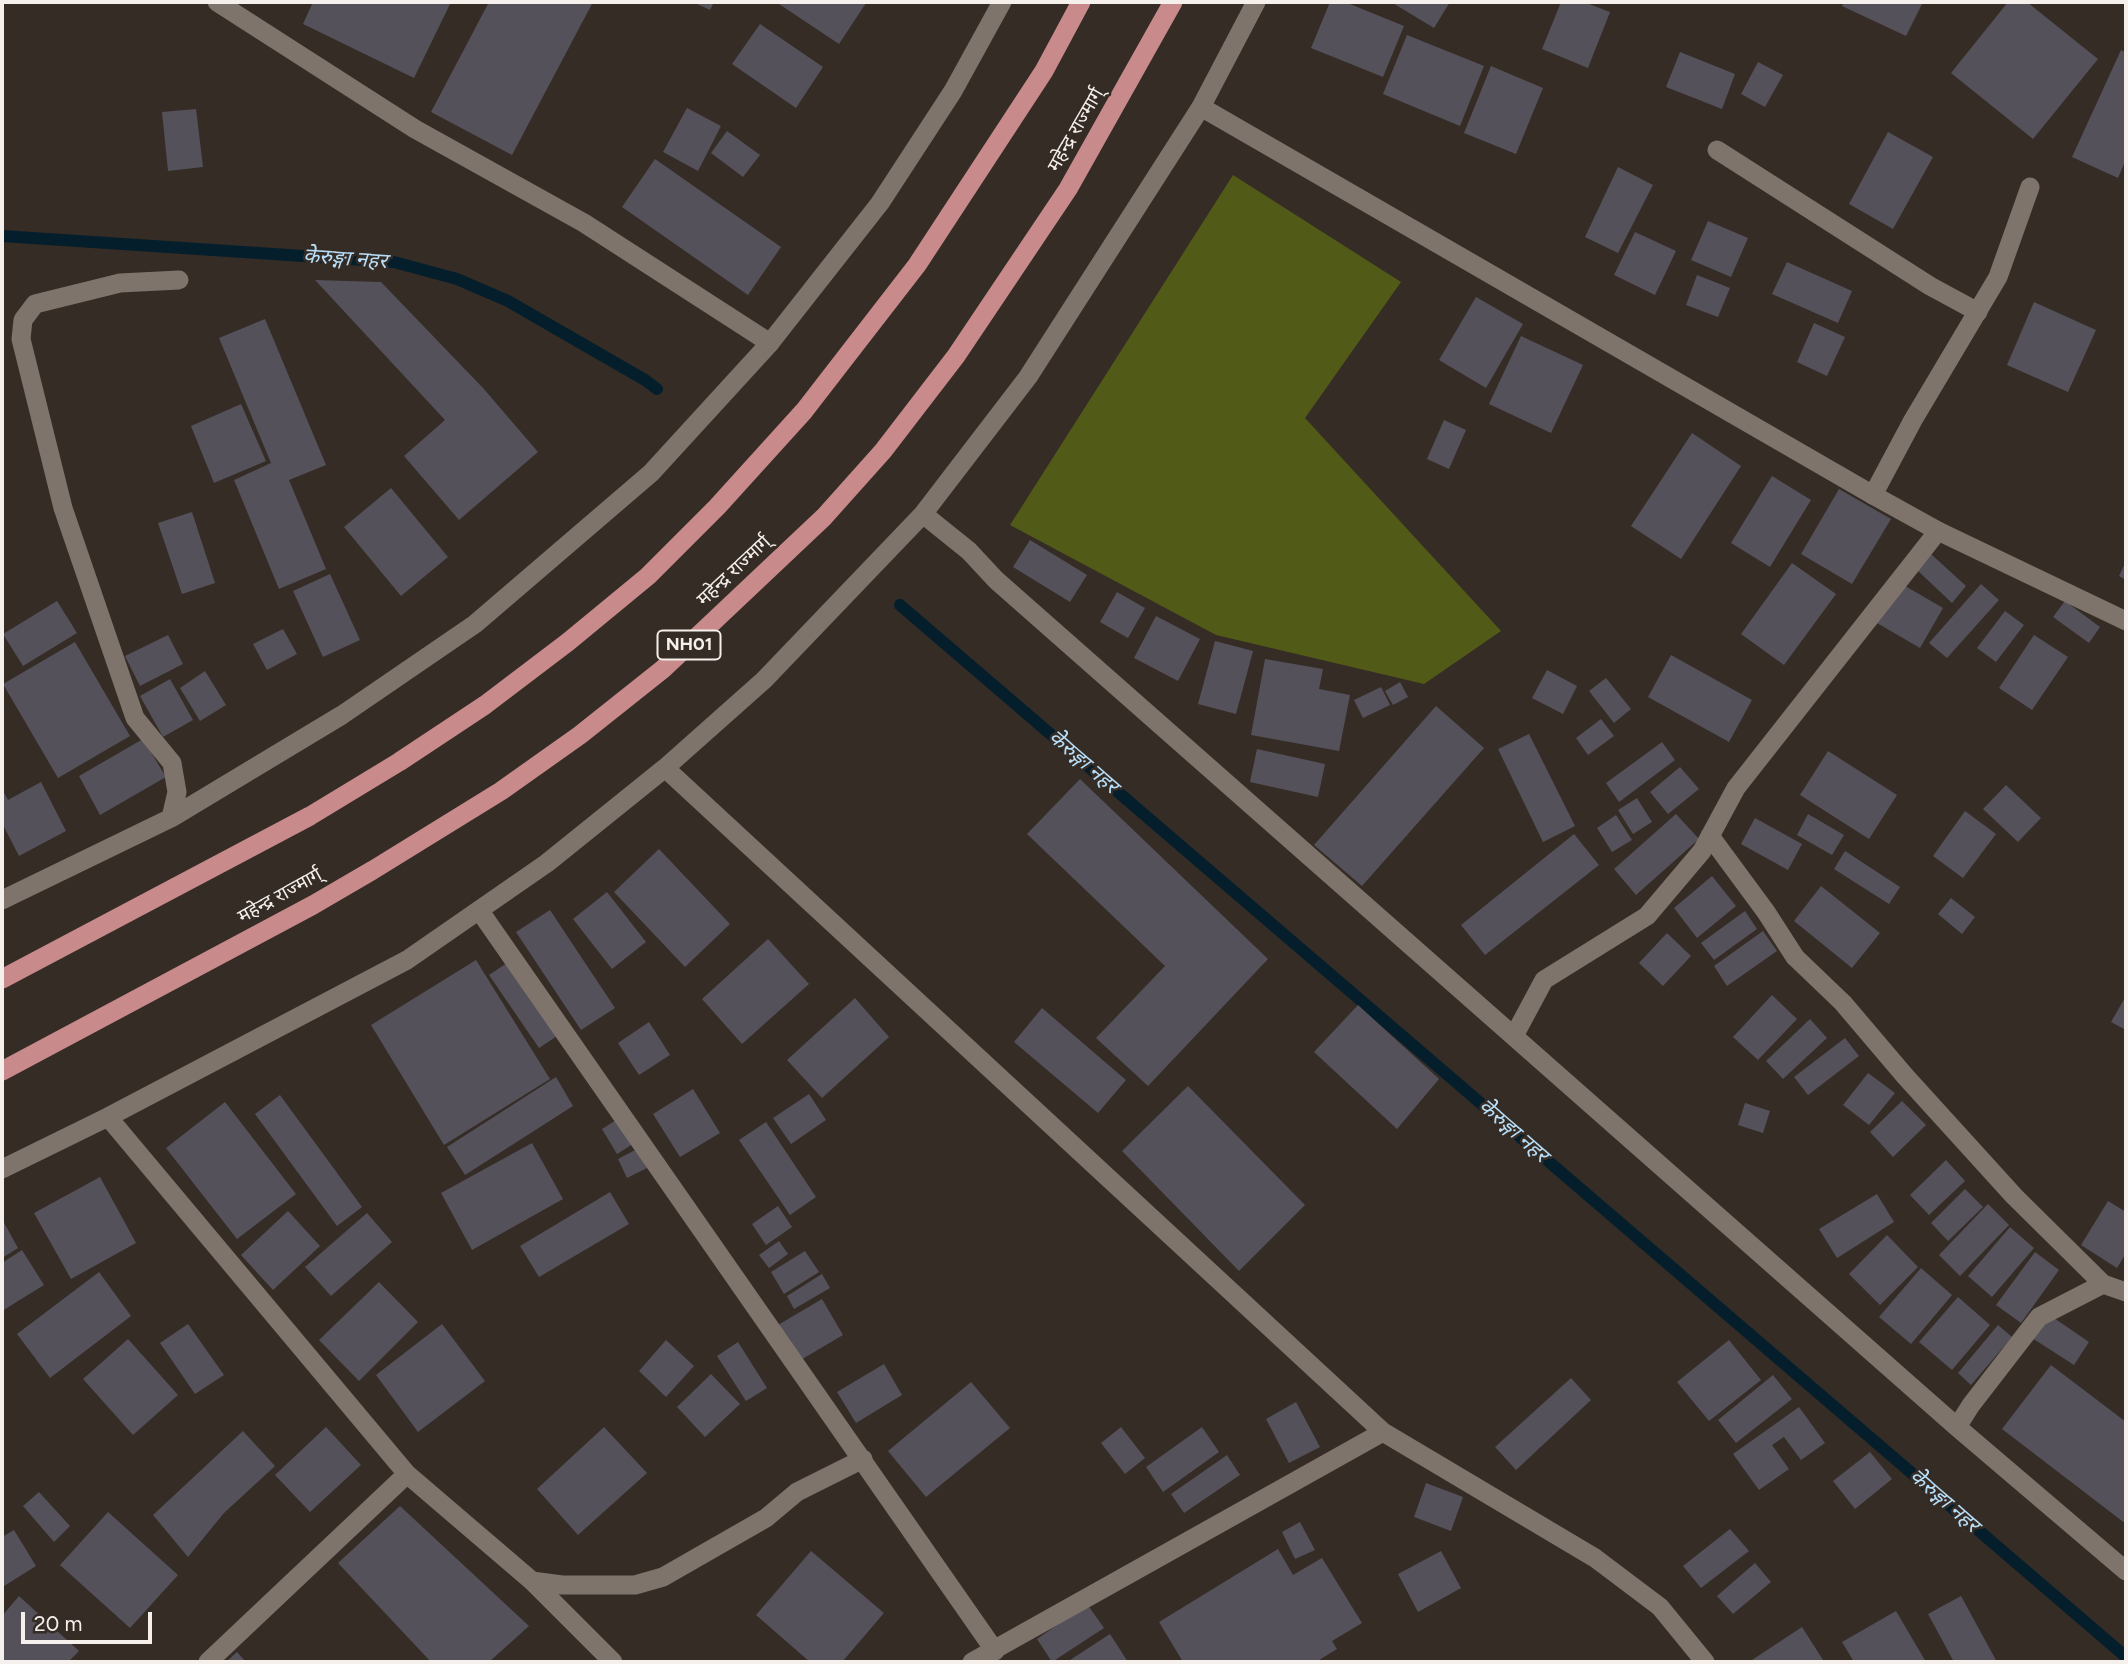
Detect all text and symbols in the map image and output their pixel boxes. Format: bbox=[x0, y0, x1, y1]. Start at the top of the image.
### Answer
street label: महेन्द्र राज्मार्ग् bbox=[1043, 84, 1109, 176]
water label: केेरुङ्गा नहर bbox=[302, 244, 388, 274]
street label: महेन्द्र राज्मार्ग् bbox=[692, 531, 776, 611]
road number: NH01 bbox=[658, 630, 720, 660]
water label: केेरुङ्गा नहर bbox=[1043, 725, 1123, 799]
street label: महेन्द्र राज्मार्ग् bbox=[234, 864, 326, 928]
water label: केेरुङ्गा नहर bbox=[1473, 1094, 1553, 1168]
water label: केेरुङ्गा नहर bbox=[1904, 1464, 1984, 1538]
scale bar bbox=[24, 1598, 156, 1642]
text: 20 m bbox=[34, 1611, 82, 1636]

